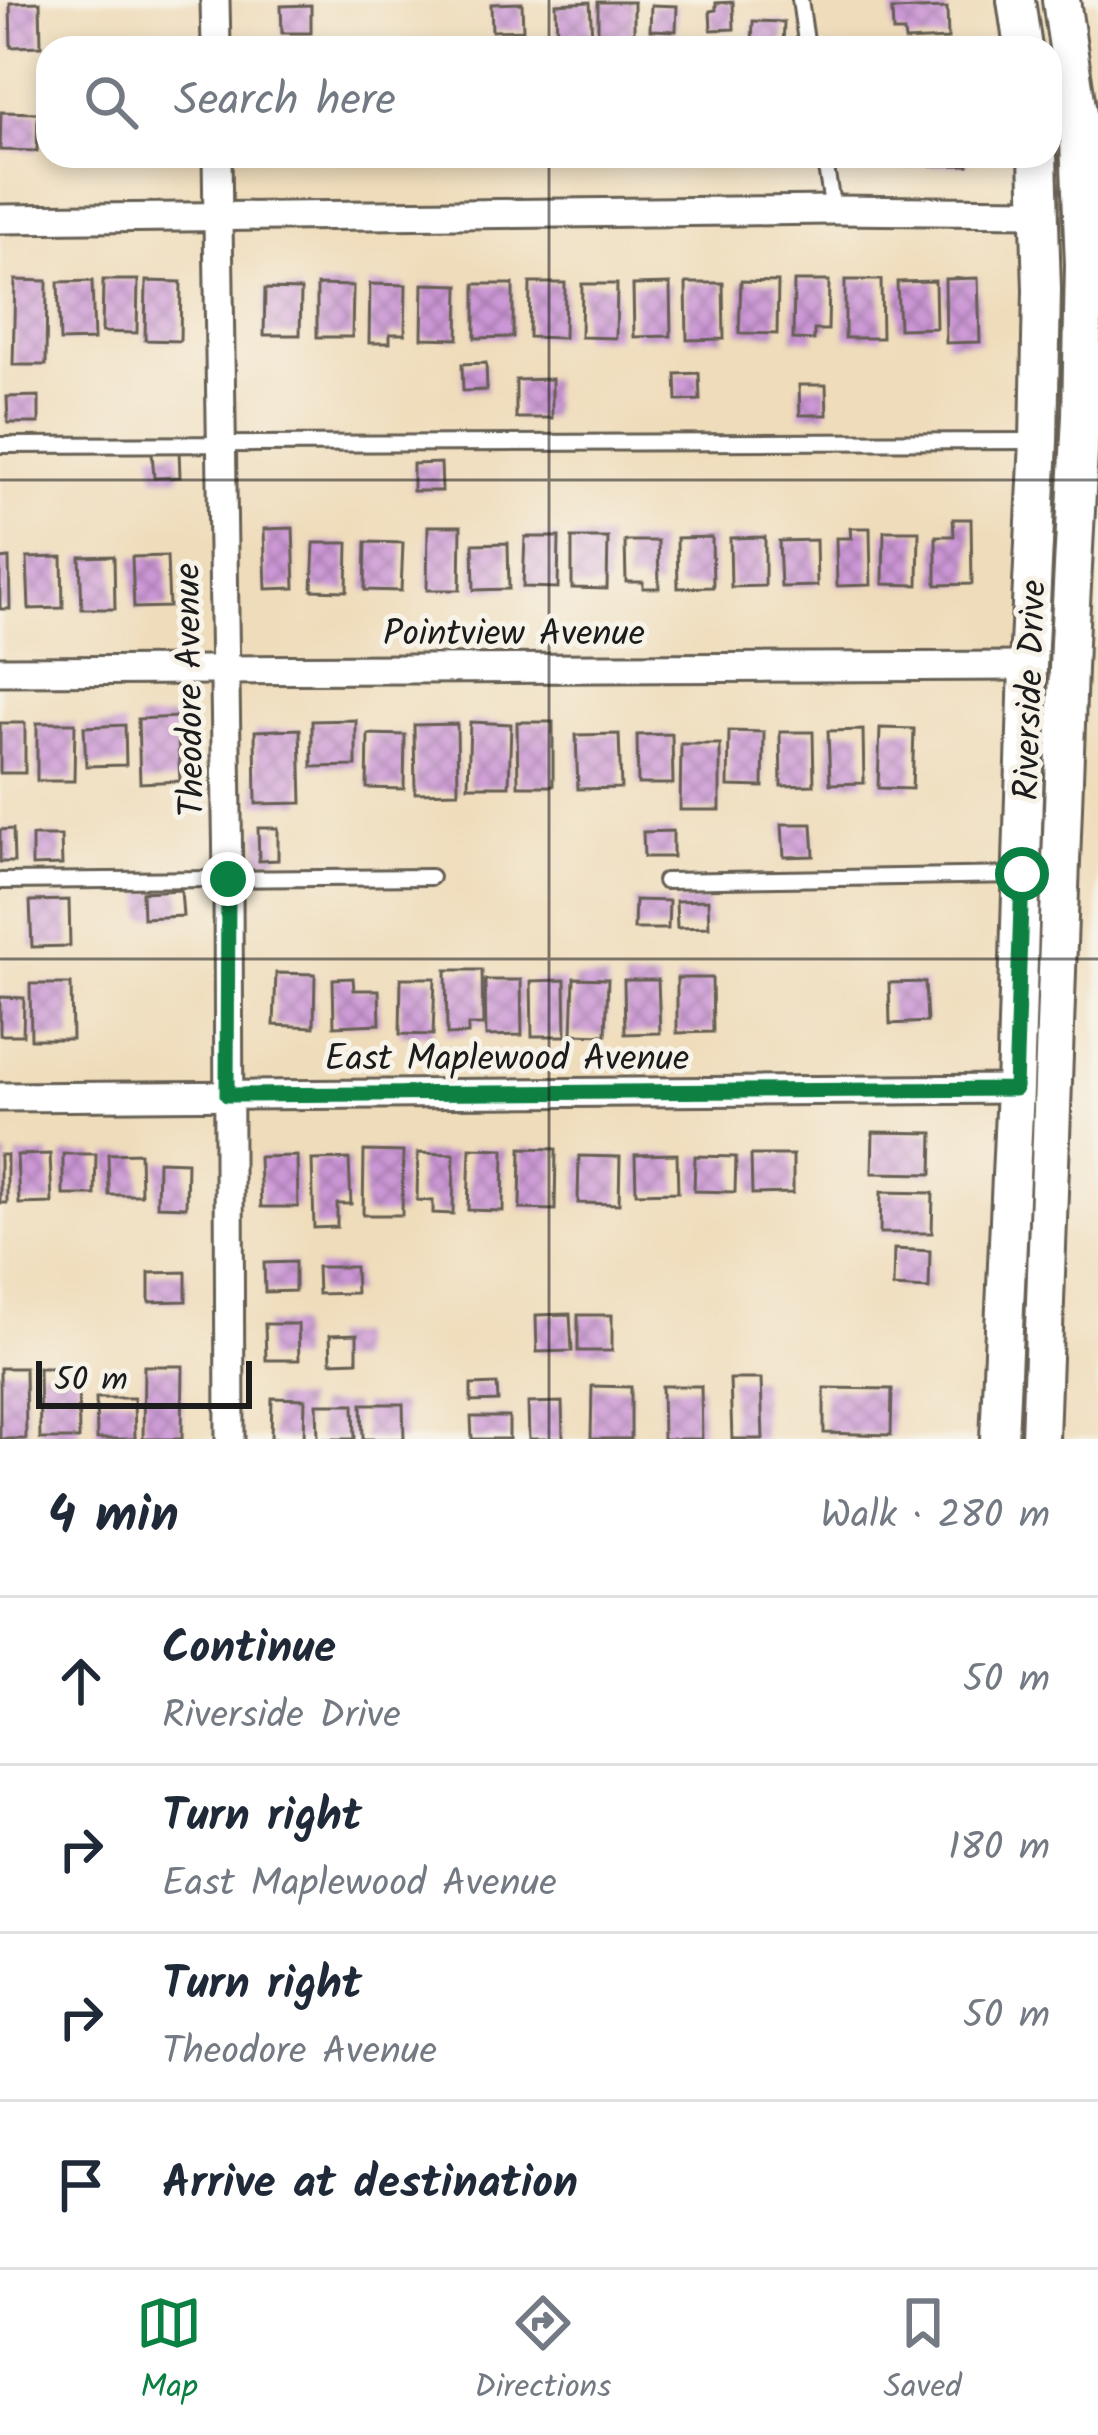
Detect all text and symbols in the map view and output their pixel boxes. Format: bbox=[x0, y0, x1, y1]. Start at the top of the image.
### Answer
search box bbox=[36, 36, 1062, 168]
text: Search here bbox=[174, 66, 396, 138]
icon: search bbox=[78, 69, 144, 135]
street label: Theodore Avenue bbox=[161, 563, 222, 817]
street label: Riverside Drive bbox=[999, 579, 1064, 801]
street label: Pointview Avenue bbox=[383, 607, 645, 664]
route start bbox=[995, 847, 1049, 901]
route end bbox=[201, 852, 255, 906]
street label: East Maplewood Avenue bbox=[325, 1032, 689, 1089]
scale bar bbox=[36, 1355, 252, 1408]
text: 50 m bbox=[54, 1355, 128, 1408]
text: 4 min bbox=[48, 1477, 179, 1558]
text: Walk · 280 m bbox=[821, 1486, 1050, 1548]
text: Continue bbox=[162, 1614, 336, 1686]
icon: ahead bbox=[48, 1648, 114, 1714]
text: 50 m bbox=[963, 1650, 1050, 1712]
text: Riverside Drive bbox=[162, 1686, 401, 1748]
text: Turn right bbox=[162, 1782, 362, 1854]
icon: right bbox=[48, 1816, 114, 1882]
text: 180 m bbox=[948, 1818, 1050, 1880]
text: East Maplewood Avenue bbox=[162, 1854, 557, 1916]
text: Turn right bbox=[162, 1950, 362, 2022]
icon: right bbox=[48, 1984, 114, 2050]
text: 50 m bbox=[963, 1986, 1050, 2048]
text: Theodore Avenue bbox=[162, 2022, 437, 2084]
text: Arrive at destination bbox=[162, 2149, 578, 2221]
icon: arrive bbox=[48, 2152, 114, 2218]
tab: Map bbox=[136, 2290, 202, 2415]
tab: Directions bbox=[474, 2290, 611, 2415]
tab: Saved bbox=[884, 2290, 962, 2415]

